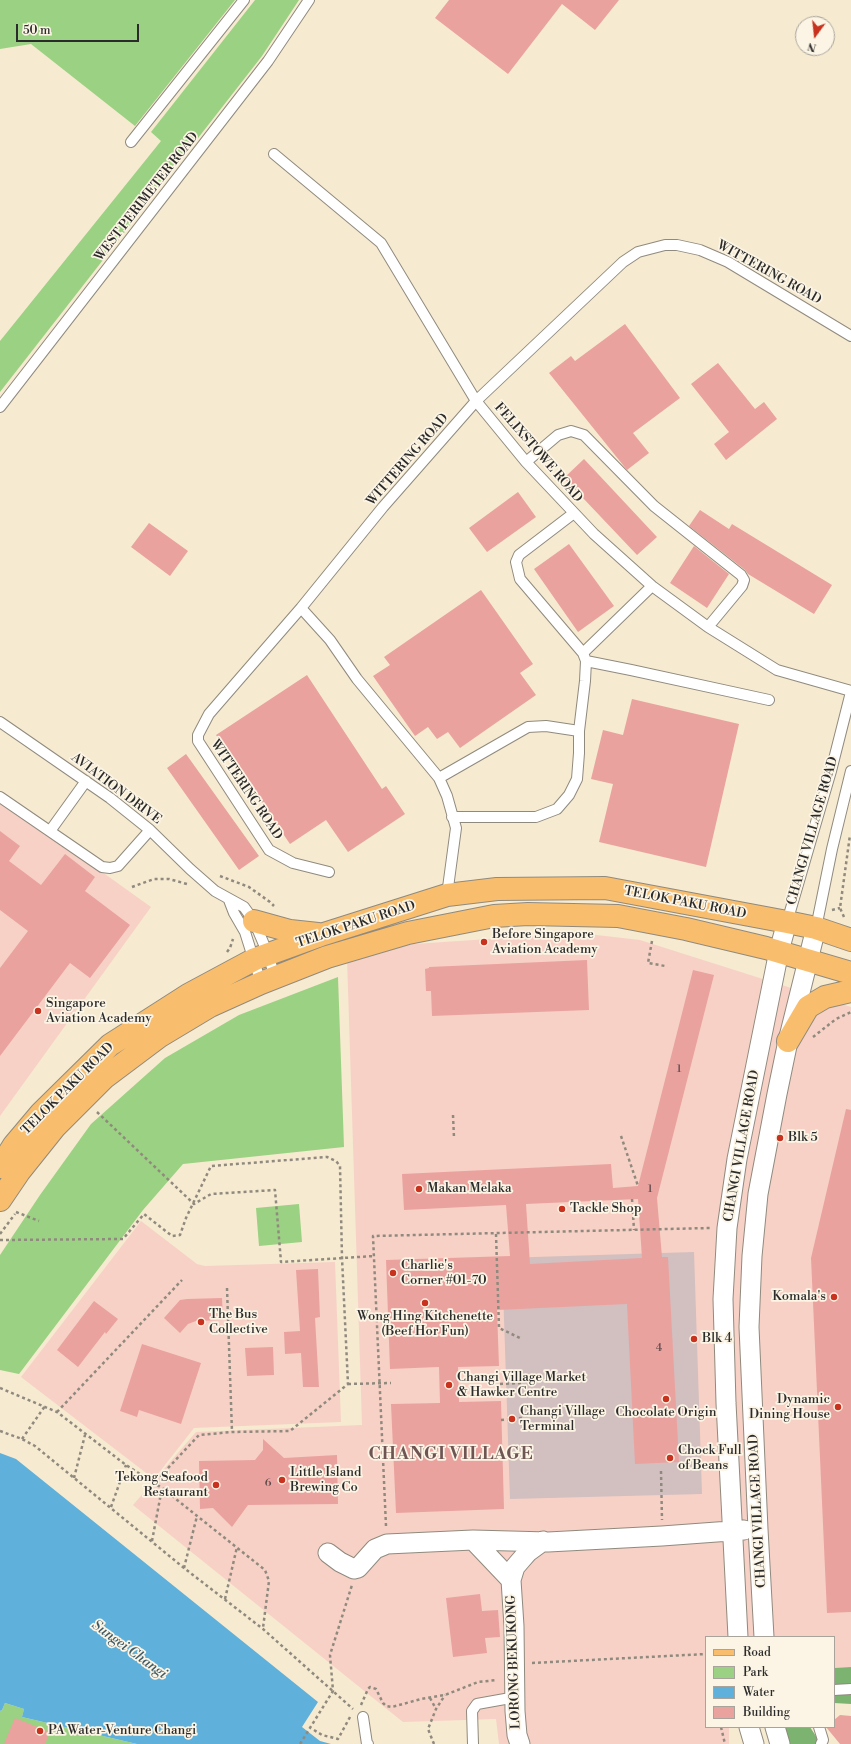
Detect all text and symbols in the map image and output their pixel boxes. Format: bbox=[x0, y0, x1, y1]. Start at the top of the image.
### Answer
scale bar bbox=[18, 16, 141, 42]
north arrow bbox=[795, 16, 835, 56]
text: 50 m bbox=[23, 23, 51, 38]
text: N bbox=[806, 39, 818, 55]
street label: WEST PERIMETER ROAD bbox=[92, 129, 202, 265]
street label: WITTERING ROAD bbox=[714, 238, 824, 308]
street label: FELIXSTOWE ROAD bbox=[491, 400, 585, 506]
street label: WITTERING ROAD bbox=[364, 411, 452, 509]
street label: WITTERING ROAD bbox=[207, 737, 285, 843]
street label: AVIATION DRIVE bbox=[68, 750, 164, 828]
street label: CHANGI VILLAGE ROAD bbox=[784, 755, 842, 907]
street label: TELOK PAKU ROAD bbox=[622, 883, 748, 923]
street label: TELOK PAKU ROAD bbox=[294, 898, 418, 952]
place label: Before Singapore Aviation Academy bbox=[492, 927, 598, 958]
marker: Before Singapore Aviation Academy bbox=[479, 937, 489, 947]
place label: Singapore Aviation Academy bbox=[46, 996, 152, 1027]
marker: Singapore Aviation Academy bbox=[33, 1006, 43, 1016]
street label: TELOK PAKU ROAD bbox=[19, 1040, 117, 1138]
house number: 1 bbox=[677, 1062, 681, 1076]
street label: CHANGI VILLAGE ROAD bbox=[721, 1069, 763, 1223]
place label: Blk 5 bbox=[788, 1130, 818, 1146]
marker: Blk 5 bbox=[775, 1133, 785, 1143]
place label: Makan Melaka bbox=[427, 1181, 512, 1197]
house number: 1 bbox=[648, 1182, 652, 1196]
marker: Makan Melaka bbox=[414, 1184, 424, 1194]
place label: Tackle Shop bbox=[570, 1201, 641, 1217]
marker: Tackle Shop bbox=[557, 1204, 567, 1214]
place label: Charlie's Corner #01-70 bbox=[401, 1258, 487, 1289]
marker: Charlie's Corner #01-70 bbox=[388, 1268, 398, 1278]
place label: Komala's bbox=[772, 1289, 826, 1305]
marker: Komala's bbox=[829, 1292, 839, 1302]
marker: Wong Hing Kitchenette (Beef Hor Fun) bbox=[420, 1298, 430, 1308]
place label: The Bus Collective bbox=[209, 1307, 268, 1338]
place label: Wong Hing Kitchenette (Beef Hor Fun) bbox=[357, 1309, 493, 1340]
marker: The Bus Collective bbox=[196, 1317, 206, 1327]
place label: Blk 4 bbox=[702, 1331, 732, 1347]
marker: Blk 4 bbox=[689, 1334, 699, 1344]
house number: 4 bbox=[656, 1341, 662, 1355]
place label: Changi Village Market & Hawker Centre bbox=[457, 1370, 586, 1401]
marker: Changi Village Market & Hawker Centre bbox=[444, 1380, 454, 1390]
place label: Dynamic Dining House bbox=[749, 1392, 830, 1423]
marker: Chocolate Origin bbox=[661, 1394, 671, 1404]
marker: Dynamic Dining House bbox=[833, 1402, 843, 1412]
place label: Changi Village Terminal bbox=[520, 1404, 605, 1435]
place label: Chocolate Origin bbox=[615, 1405, 717, 1421]
marker: Changi Village Terminal bbox=[507, 1414, 517, 1424]
street label: CHANGI VILLAGE ROAD bbox=[746, 1434, 770, 1588]
place label: Chock Full of Beans bbox=[678, 1443, 742, 1474]
district label: CHANGI VILLAGE bbox=[368, 1445, 534, 1465]
marker: Chock Full of Beans bbox=[665, 1453, 675, 1463]
place label: Little Island Brewing Co bbox=[290, 1465, 361, 1496]
place label: Tekong Seafood Restaurant bbox=[115, 1470, 208, 1501]
marker: Little Island Brewing Co bbox=[277, 1475, 287, 1485]
house number: 6 bbox=[265, 1476, 271, 1490]
marker: Tekong Seafood Restaurant bbox=[211, 1480, 221, 1490]
street label: LORONG BEKUKONG bbox=[504, 1595, 524, 1729]
water label: Sungei Changi bbox=[88, 1617, 170, 1683]
legend bbox=[705, 1636, 835, 1728]
text: Road bbox=[743, 1645, 771, 1660]
text: Park bbox=[743, 1665, 768, 1680]
text: Water bbox=[743, 1685, 775, 1700]
text: Building bbox=[743, 1705, 790, 1720]
place label: PA Water-Venture Changi bbox=[48, 1723, 196, 1739]
marker: PA Water-Venture Changi bbox=[35, 1726, 45, 1736]

